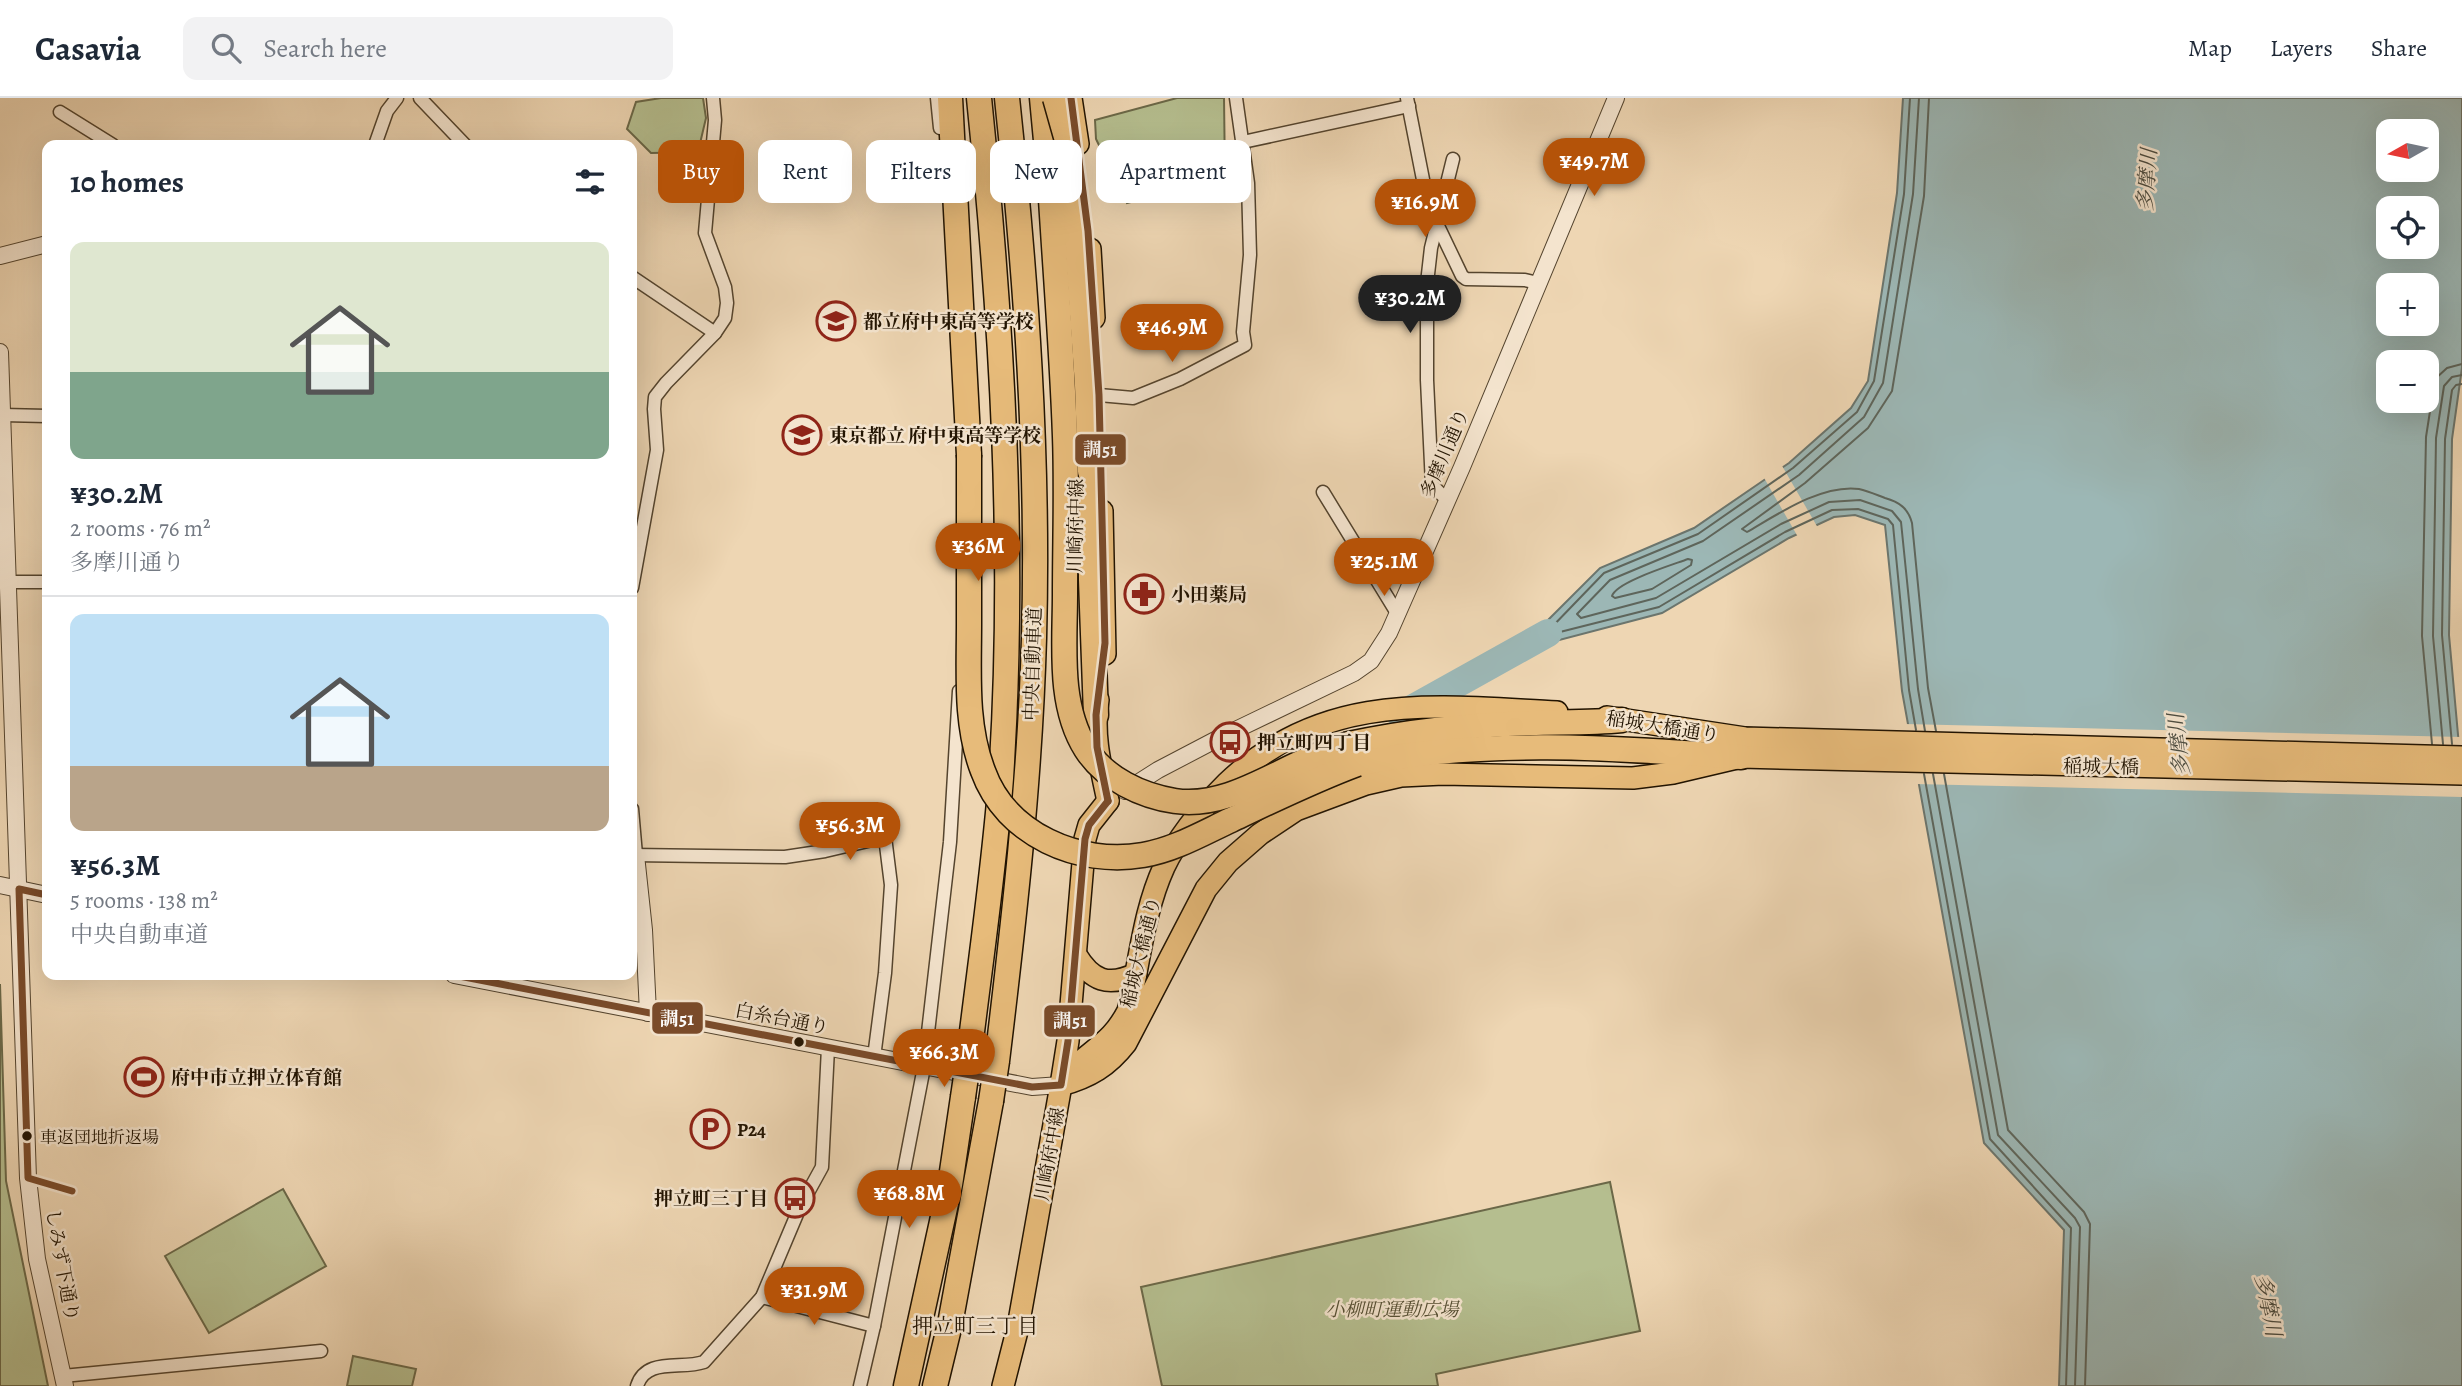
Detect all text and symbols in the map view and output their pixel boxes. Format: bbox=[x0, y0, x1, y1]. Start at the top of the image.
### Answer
search box bbox=[183, 17, 673, 80]
text: Casavia bbox=[35, 26, 141, 71]
icon: search bbox=[207, 29, 245, 67]
text: Search here bbox=[263, 31, 387, 66]
text: Map bbox=[2188, 32, 2232, 64]
text: Layers bbox=[2270, 32, 2333, 64]
text: Share bbox=[2371, 32, 2427, 64]
north arrow bbox=[2376, 119, 2440, 182]
map controls bbox=[2376, 119, 2439, 413]
pin: ¥49.7M bbox=[1537, 139, 1651, 198]
chip: Buy bbox=[658, 140, 744, 203]
chip: Rent bbox=[758, 140, 852, 203]
chip: Filters bbox=[866, 140, 976, 203]
chip: New bbox=[990, 140, 1082, 203]
chip: Apartment bbox=[1096, 140, 1251, 203]
text: ¥49.7M bbox=[1559, 145, 1629, 176]
water label: 多摩川 bbox=[2131, 146, 2163, 212]
text: 10 homes bbox=[70, 162, 184, 202]
icon: filters bbox=[571, 163, 609, 201]
pin: ¥16.9M bbox=[1368, 180, 1482, 239]
text: ¥16.9M bbox=[1391, 186, 1459, 217]
button: locate bbox=[2376, 196, 2439, 259]
button: + bbox=[2376, 273, 2439, 336]
pin: ¥30.2M bbox=[1353, 275, 1467, 335]
text: ¥30.2M bbox=[1374, 282, 1446, 313]
icon: home bbox=[277, 287, 403, 413]
school or university icon: 都立府中東高等学校 bbox=[815, 300, 857, 342]
pin: ¥46.9M bbox=[1115, 304, 1229, 364]
place label: 都立府中東高等学校 bbox=[863, 309, 1034, 335]
text: ¥46.9M bbox=[1136, 311, 1208, 342]
button: − bbox=[2376, 350, 2439, 413]
street label: 多摩川通り bbox=[1414, 405, 1475, 502]
school or university icon: 東京都立 府中東高等学校 bbox=[781, 414, 823, 456]
place label: 東京都立 府中東高等学校 bbox=[829, 423, 1041, 449]
line badge: 調51 bbox=[1074, 433, 1127, 466]
text: 調51 bbox=[1083, 437, 1117, 463]
text: ¥30.2M bbox=[70, 473, 163, 513]
street label: 川崎府中線 bbox=[1062, 478, 1090, 574]
text: 2 rooms · 76 m² bbox=[70, 513, 211, 544]
pin: ¥36M bbox=[937, 524, 1019, 583]
text: ¥36M bbox=[951, 530, 1005, 561]
pin: ¥25.1M bbox=[1327, 538, 1441, 598]
text: ¥25.1M bbox=[1350, 545, 1418, 576]
text: 多摩川通り bbox=[70, 547, 185, 578]
pharmacy icon: 小田薬局 bbox=[1123, 573, 1165, 615]
place label: 小田薬局 bbox=[1171, 582, 1247, 608]
street label: 中央自動車道 bbox=[1018, 607, 1048, 721]
icon: home bbox=[277, 659, 403, 785]
street label: 稲城大橋通り bbox=[1605, 705, 1721, 749]
water label: 多摩川 bbox=[2162, 710, 2196, 778]
bus stop icon: 押立町四丁目 bbox=[1209, 721, 1251, 763]
place label: 押立町四丁目 bbox=[1257, 730, 1371, 756]
street label: 稲城大橋 bbox=[2063, 753, 2139, 781]
pin: ¥56.3M bbox=[793, 802, 907, 862]
text: ¥56.3M bbox=[815, 809, 885, 840]
text: ¥56.3M bbox=[70, 845, 160, 885]
text: 5 rooms · 138 m² bbox=[70, 885, 218, 916]
street label: 稲城大橋通り bbox=[1115, 894, 1167, 1011]
text: 中央自動車道 bbox=[70, 919, 208, 950]
street label: 白糸台通り bbox=[733, 997, 831, 1041]
line badge: 調51 bbox=[651, 1001, 704, 1035]
line badge: 調51 bbox=[1043, 1004, 1096, 1038]
text: 調51 bbox=[660, 1006, 694, 1032]
text: 調51 bbox=[1053, 1008, 1087, 1034]
pin: ¥66.3M bbox=[887, 1030, 1001, 1089]
unlabelled marker bbox=[792, 1035, 806, 1049]
text: ¥66.3M bbox=[909, 1036, 979, 1067]
sports icon: 府中市立押立体育館 bbox=[123, 1056, 165, 1098]
place label: 府中市立押立体育館 bbox=[171, 1065, 342, 1091]
street label: 川崎府中線 bbox=[1029, 1105, 1071, 1203]
parking icon: P24 bbox=[689, 1108, 731, 1150]
place label: P24 bbox=[737, 1117, 766, 1143]
place label: 車返団地折返場 bbox=[40, 1126, 159, 1149]
marker: 車返団地折返場 bbox=[20, 1129, 34, 1143]
pin: ¥68.8M bbox=[852, 1170, 966, 1230]
bus stop icon: 押立町三丁目 bbox=[774, 1177, 816, 1219]
text: ¥68.8M bbox=[873, 1177, 945, 1208]
place label: 押立町三丁目 bbox=[654, 1186, 768, 1212]
street label: しみず下通り bbox=[39, 1207, 85, 1324]
pin: ¥31.9M bbox=[757, 1268, 871, 1327]
water label: 多摩川 bbox=[2248, 1271, 2288, 1341]
text: ¥31.9M bbox=[780, 1274, 848, 1305]
park label: 小柳町運動広場 bbox=[1325, 1297, 1460, 1323]
district label: 押立町三丁目 bbox=[912, 1312, 1038, 1340]

